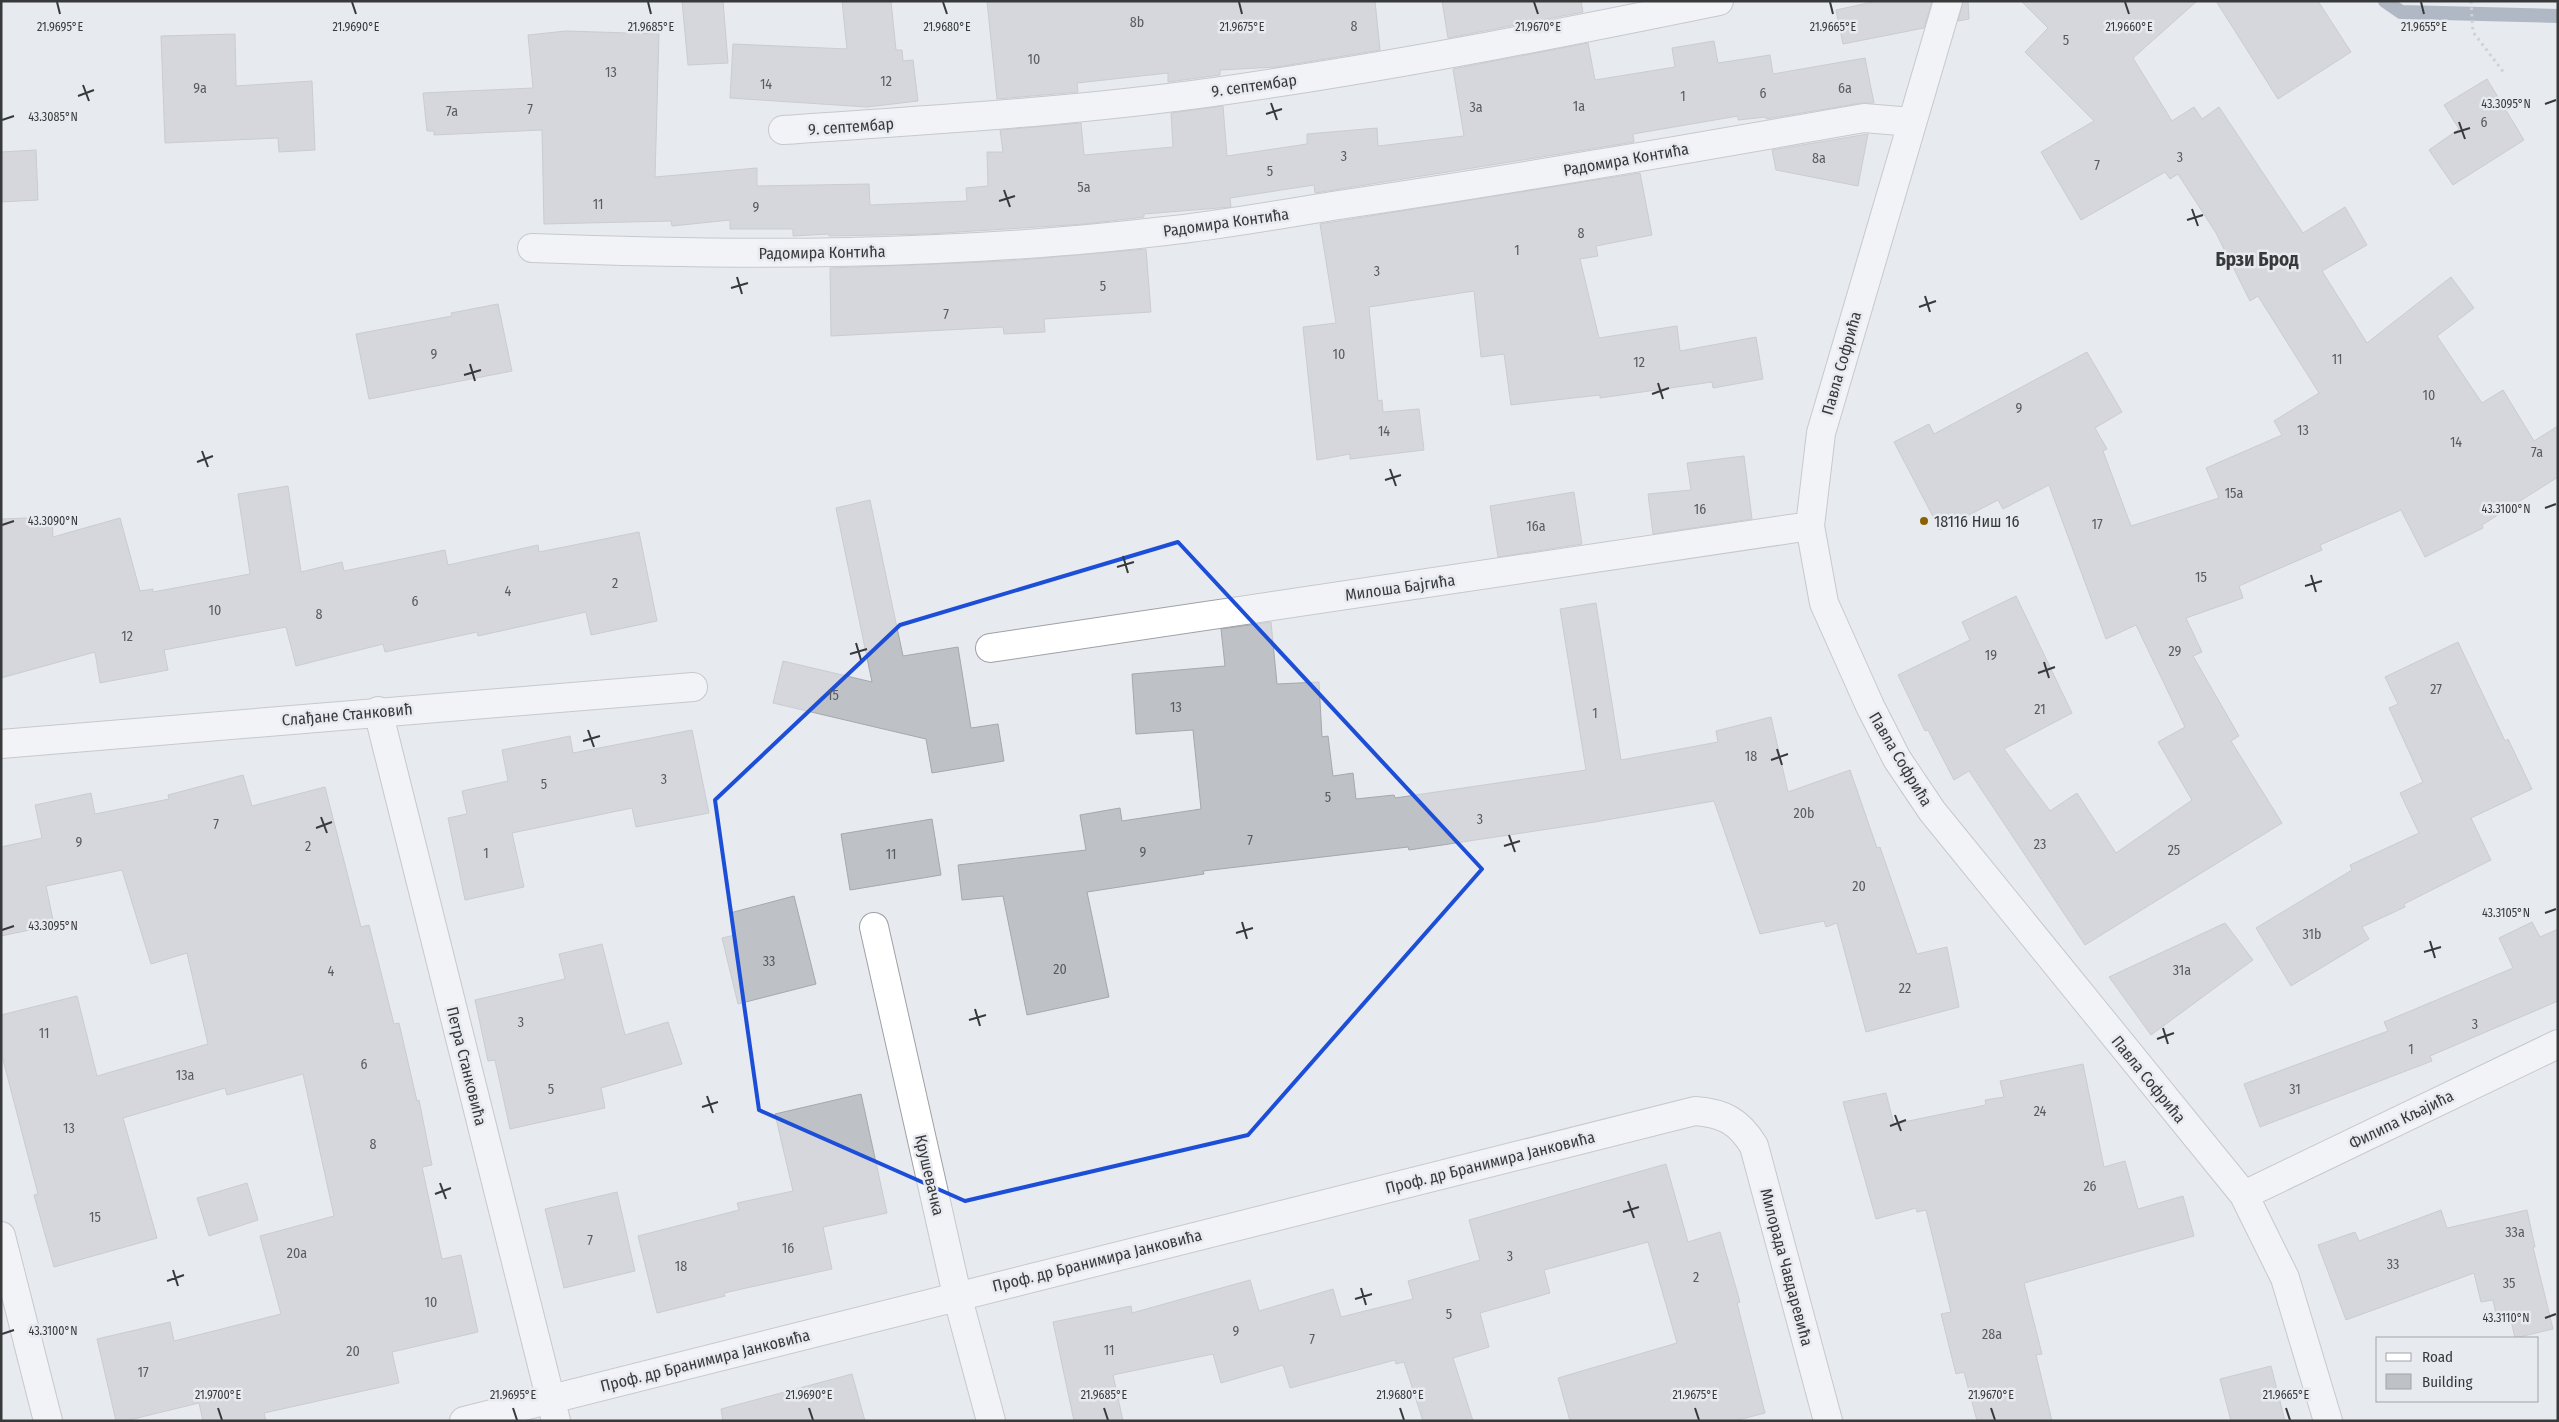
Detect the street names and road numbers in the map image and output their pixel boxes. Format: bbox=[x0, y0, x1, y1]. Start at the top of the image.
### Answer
street label: 9. септембар bbox=[1210, 70, 1298, 101]
street label: 9. септембар bbox=[807, 114, 895, 139]
street label: Радомира Контића bbox=[1562, 139, 1690, 180]
street label: Радомира Контића bbox=[1162, 204, 1290, 241]
street label: Радомира Контића bbox=[758, 242, 886, 263]
street label: Павла Софрића bbox=[1818, 309, 1865, 417]
street label: Милоша Бајгића bbox=[1344, 570, 1456, 605]
street label: Слађане Станковић bbox=[281, 699, 413, 730]
street label: Павла Софрића bbox=[1865, 709, 1936, 810]
street label: Петра Станковића bbox=[443, 1005, 491, 1128]
street label: Павла Софрића bbox=[2108, 1032, 2190, 1127]
street label: Филипа Кљајића bbox=[2346, 1086, 2457, 1153]
street label: Проф. др Бранимира Јанковића bbox=[1383, 1127, 1597, 1198]
street label: Крушевачка bbox=[911, 1133, 948, 1217]
street label: Милорада Чавдаревића bbox=[1756, 1186, 1817, 1348]
street label: Проф. др Бранимира Јанковића bbox=[990, 1225, 1204, 1296]
street label: Проф. др Бранимира Јанковића bbox=[598, 1325, 812, 1396]

